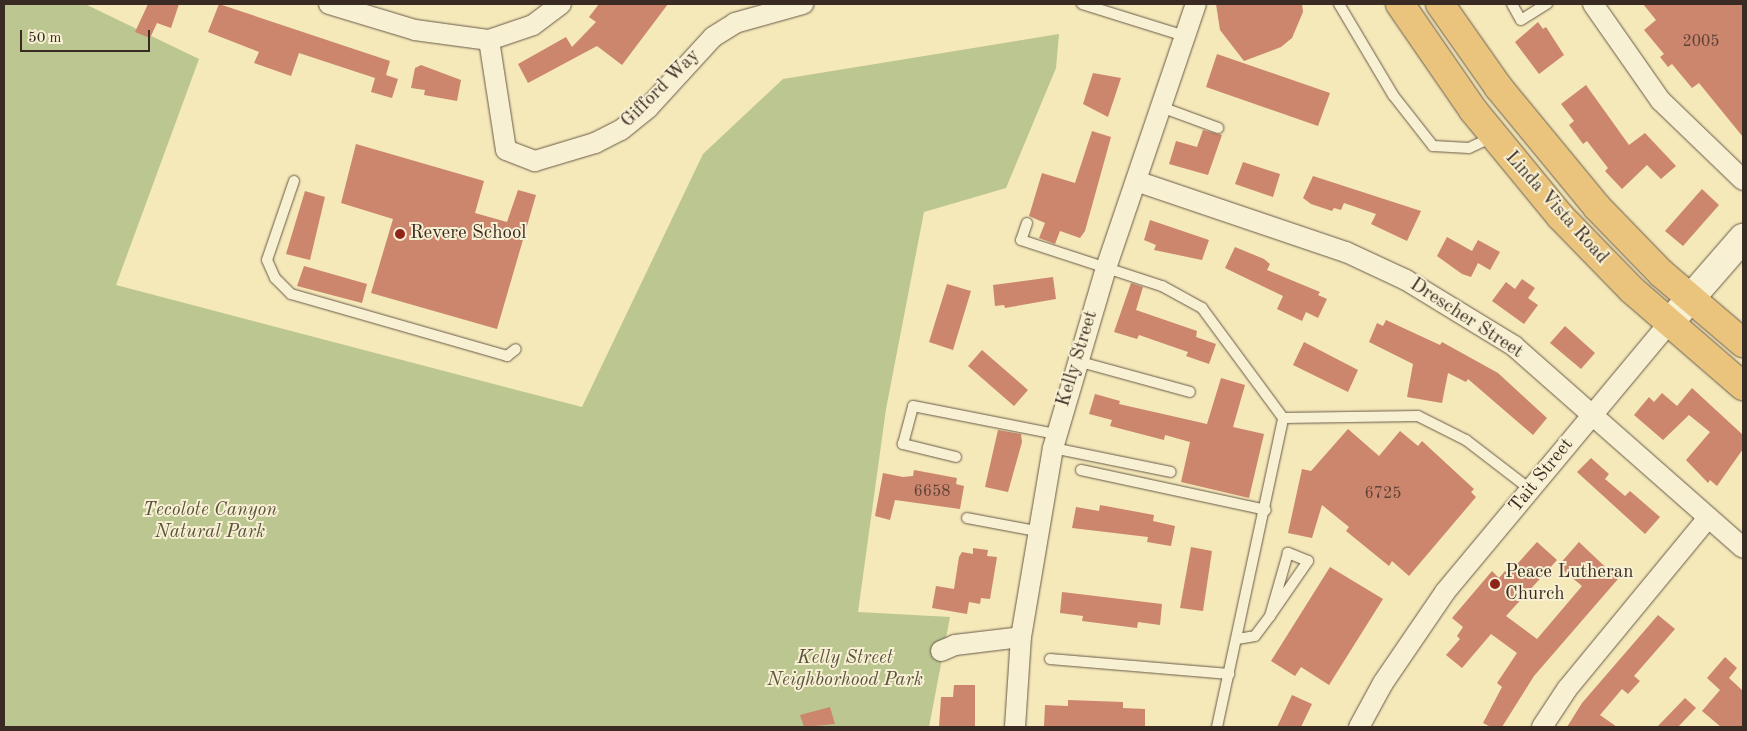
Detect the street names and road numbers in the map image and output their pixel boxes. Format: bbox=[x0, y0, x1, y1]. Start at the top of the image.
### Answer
street label: Gifford Way bbox=[617, 45, 705, 133]
street label: Linda Vista Road bbox=[1499, 147, 1613, 269]
street label: Drescher Street bbox=[1405, 274, 1527, 364]
street label: Kelly Street bbox=[1053, 308, 1103, 410]
street label: Tait Street bbox=[1505, 434, 1579, 518]

